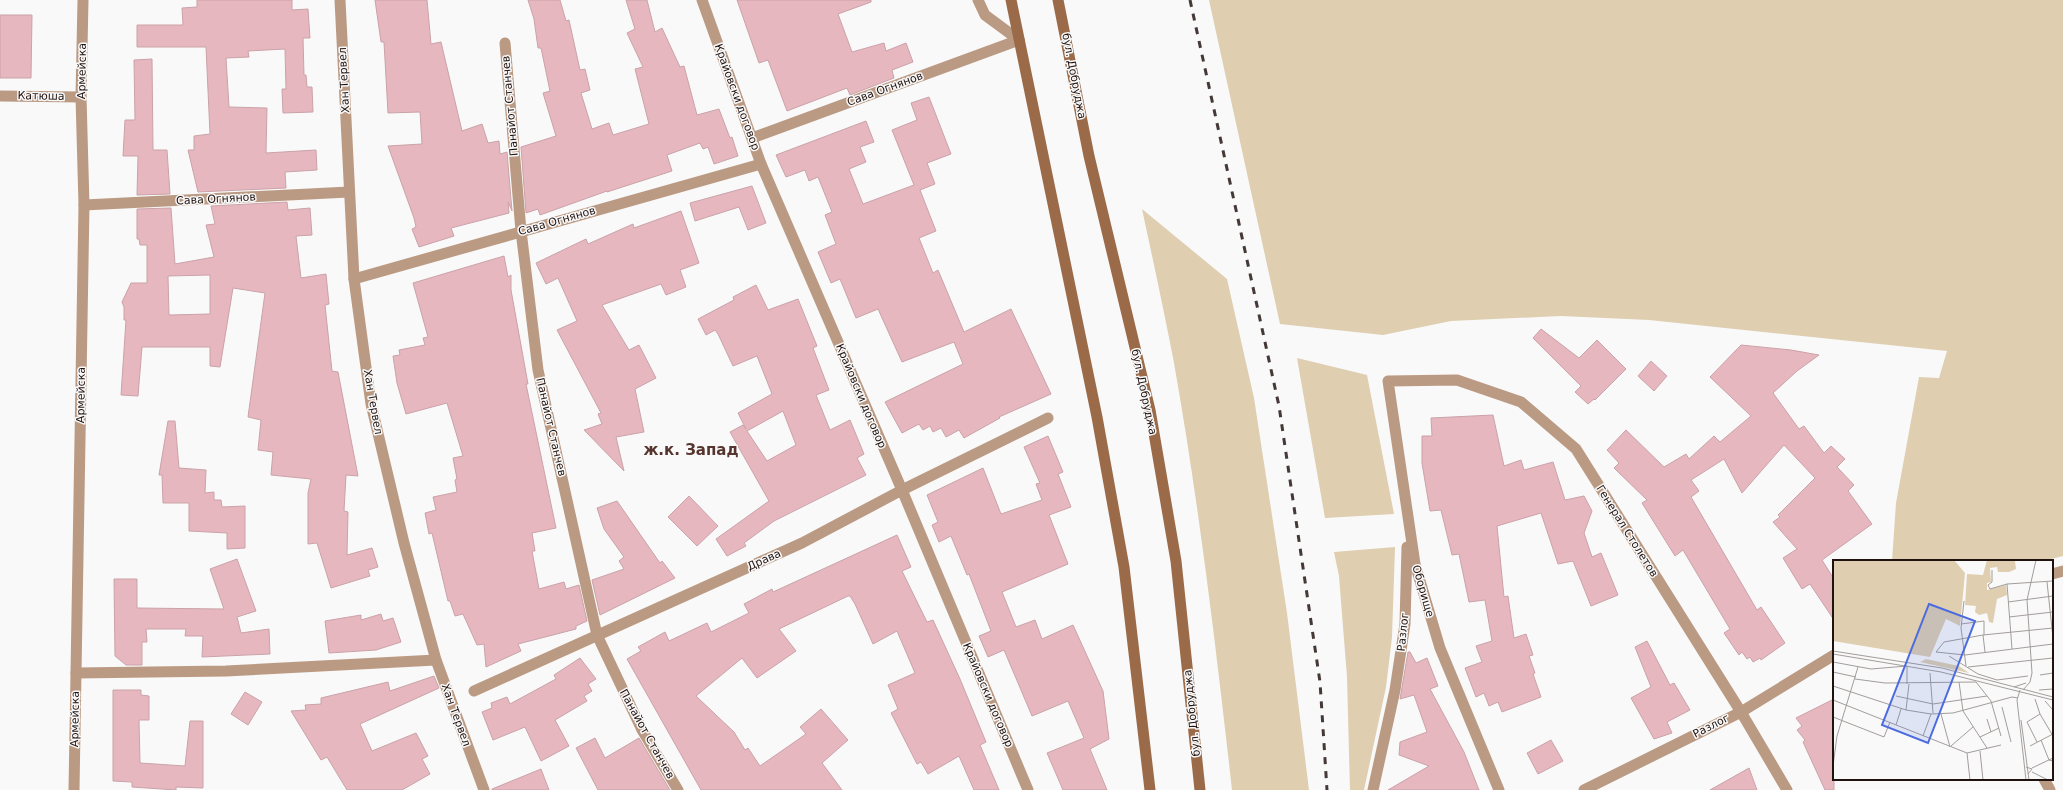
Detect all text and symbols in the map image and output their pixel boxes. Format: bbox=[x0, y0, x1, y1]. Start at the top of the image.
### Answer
street label: бул. Добруджа bbox=[1059, 32, 1089, 120]
street label: Крайовски договор bbox=[712, 42, 762, 152]
street label: Армейска bbox=[75, 43, 89, 99]
street label: Хан Тервел bbox=[336, 47, 352, 113]
street label: Панайот Станчев bbox=[499, 55, 521, 157]
street label: Сава Огнянов bbox=[845, 69, 925, 109]
street label: Катюша bbox=[17, 89, 65, 103]
street label: Сава Огнянов bbox=[176, 190, 256, 208]
street label: Сава Огнянов bbox=[517, 204, 597, 238]
street label: Крайовски договор bbox=[833, 342, 889, 450]
street label: бул. Добруджа bbox=[1129, 348, 1159, 436]
street label: Армейска bbox=[74, 367, 88, 423]
street label: Хан Тервел bbox=[361, 369, 385, 435]
street label: Панайот Станчев bbox=[533, 377, 569, 477]
district label: ж.к. Запад bbox=[643, 441, 739, 459]
street label: Генерал Столетов bbox=[1593, 483, 1661, 579]
street label: Драва bbox=[745, 547, 783, 573]
inset map bbox=[1833, 560, 2053, 780]
street label: Оборище bbox=[1409, 564, 1437, 619]
street label: Разлог bbox=[1395, 612, 1412, 652]
street label: Крайовски договор bbox=[960, 641, 1016, 749]
street label: бул. Добруджа bbox=[1181, 669, 1203, 757]
street label: Хан Тервел bbox=[439, 682, 473, 748]
street label: Панайот Станчев bbox=[617, 687, 677, 781]
street label: Армейска bbox=[68, 691, 82, 747]
street label: Разлог bbox=[1691, 711, 1731, 741]

